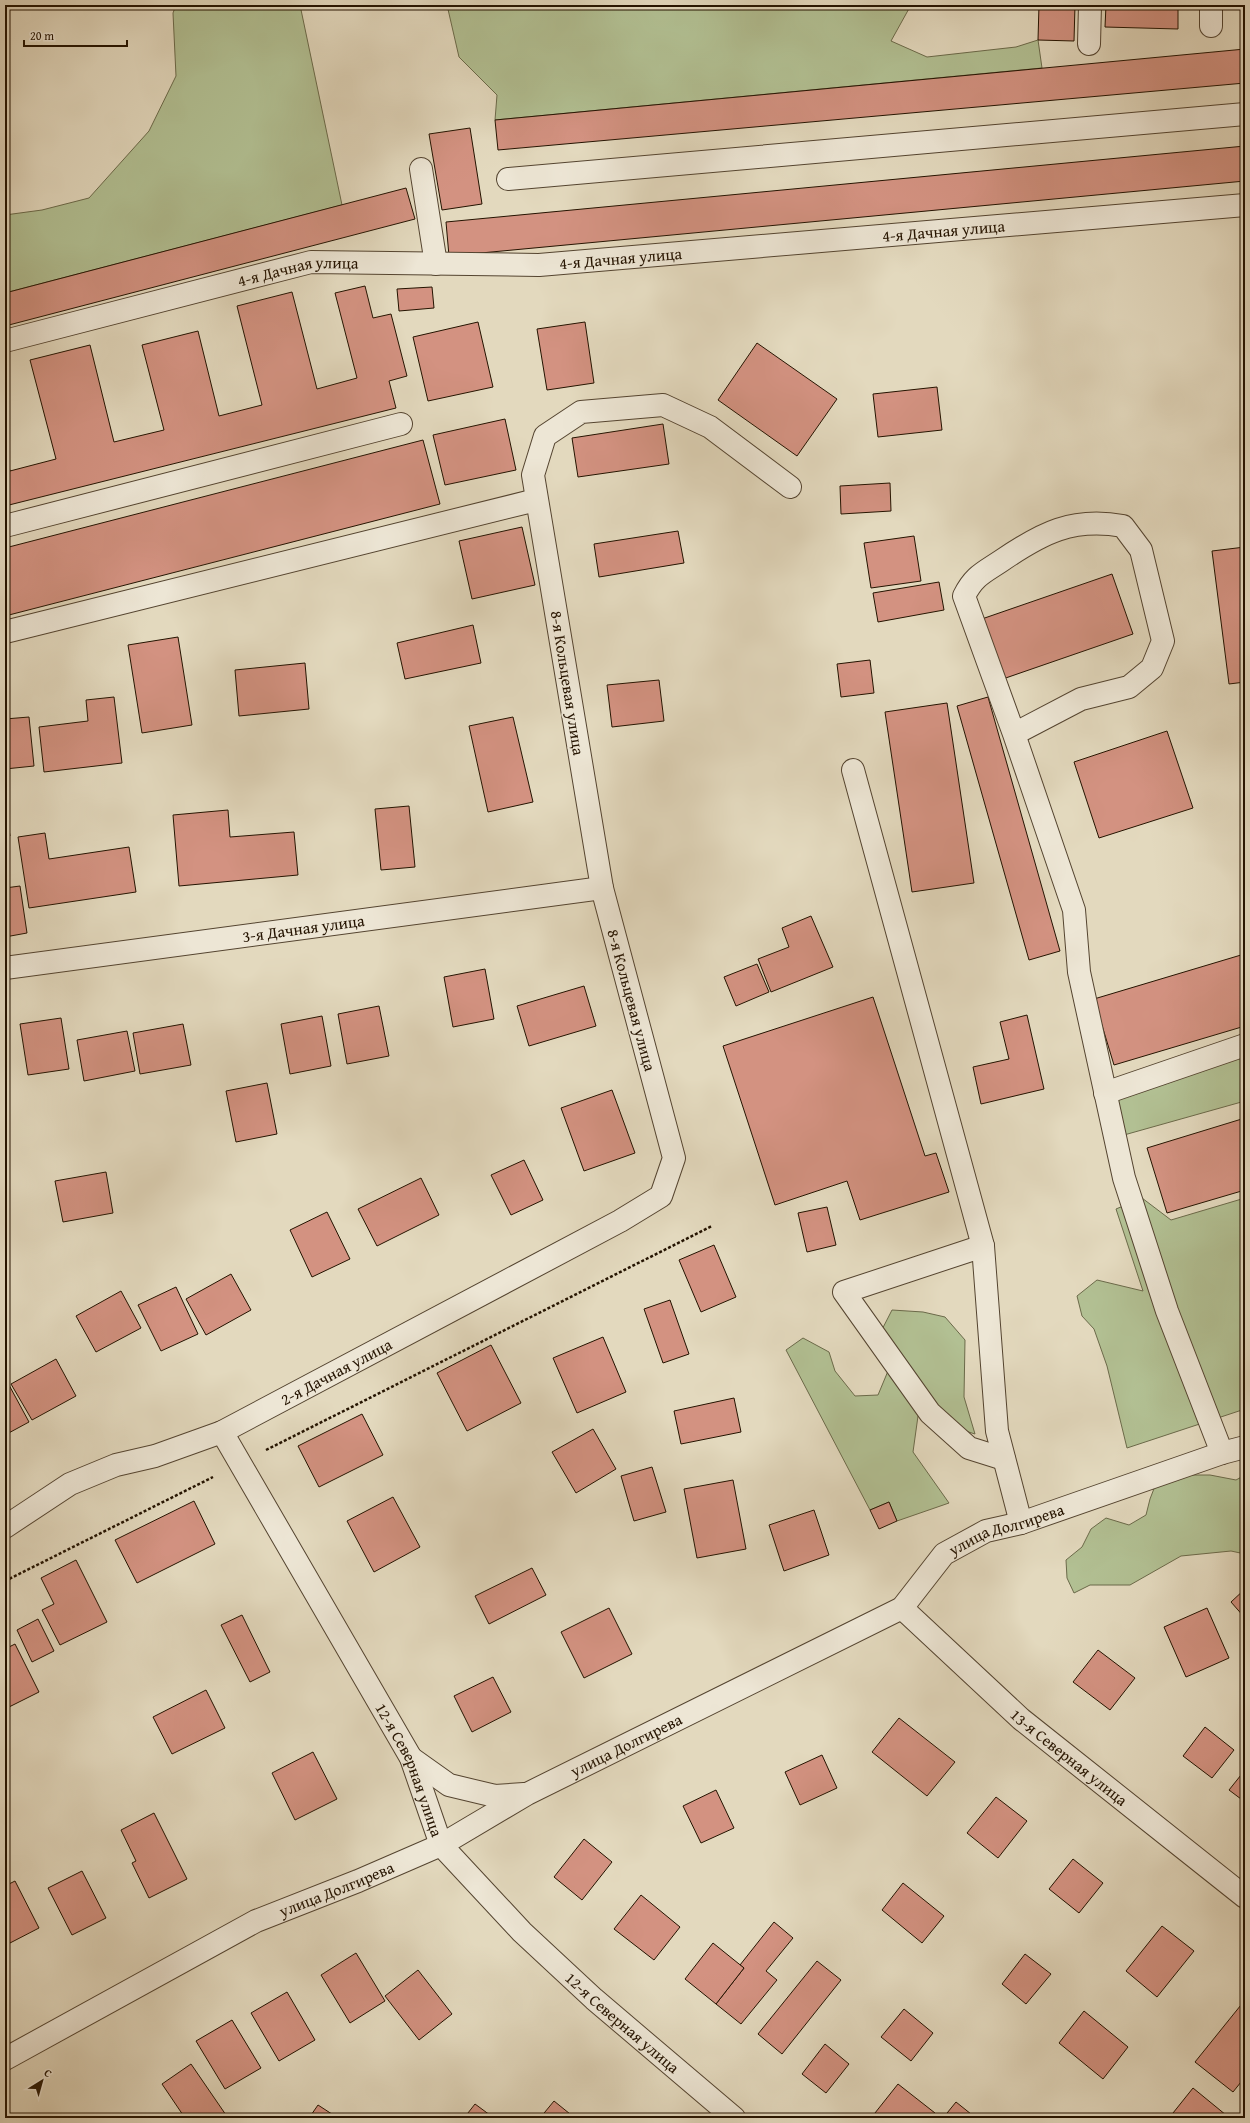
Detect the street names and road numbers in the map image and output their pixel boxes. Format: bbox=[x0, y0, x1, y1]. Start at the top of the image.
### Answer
street label: 4-я Дачная улица bbox=[881, 213, 1006, 248]
street label: 4-я Дачная улица bbox=[558, 241, 683, 275]
street label: 4-я Дачная улица bbox=[235, 250, 359, 293]
street label: 8-я Кольцевая улица bbox=[545, 609, 591, 757]
street label: 3-я Дачная улица bbox=[241, 908, 366, 948]
street label: 8-я Кольцевая улица bbox=[602, 926, 663, 1074]
street label: 2-я Дачная улица bbox=[276, 1332, 396, 1411]
street label: улица Долгирева bbox=[943, 1497, 1067, 1562]
street label: 12-я Северная улица bbox=[369, 1698, 449, 1840]
street label: 13-я Северная улица bbox=[1005, 1703, 1133, 1812]
street label: улица Долгирева bbox=[565, 1707, 686, 1783]
street label: улица Долгирева bbox=[275, 1855, 398, 1923]
street label: 12-я Северная улица bbox=[560, 1966, 685, 2079]

